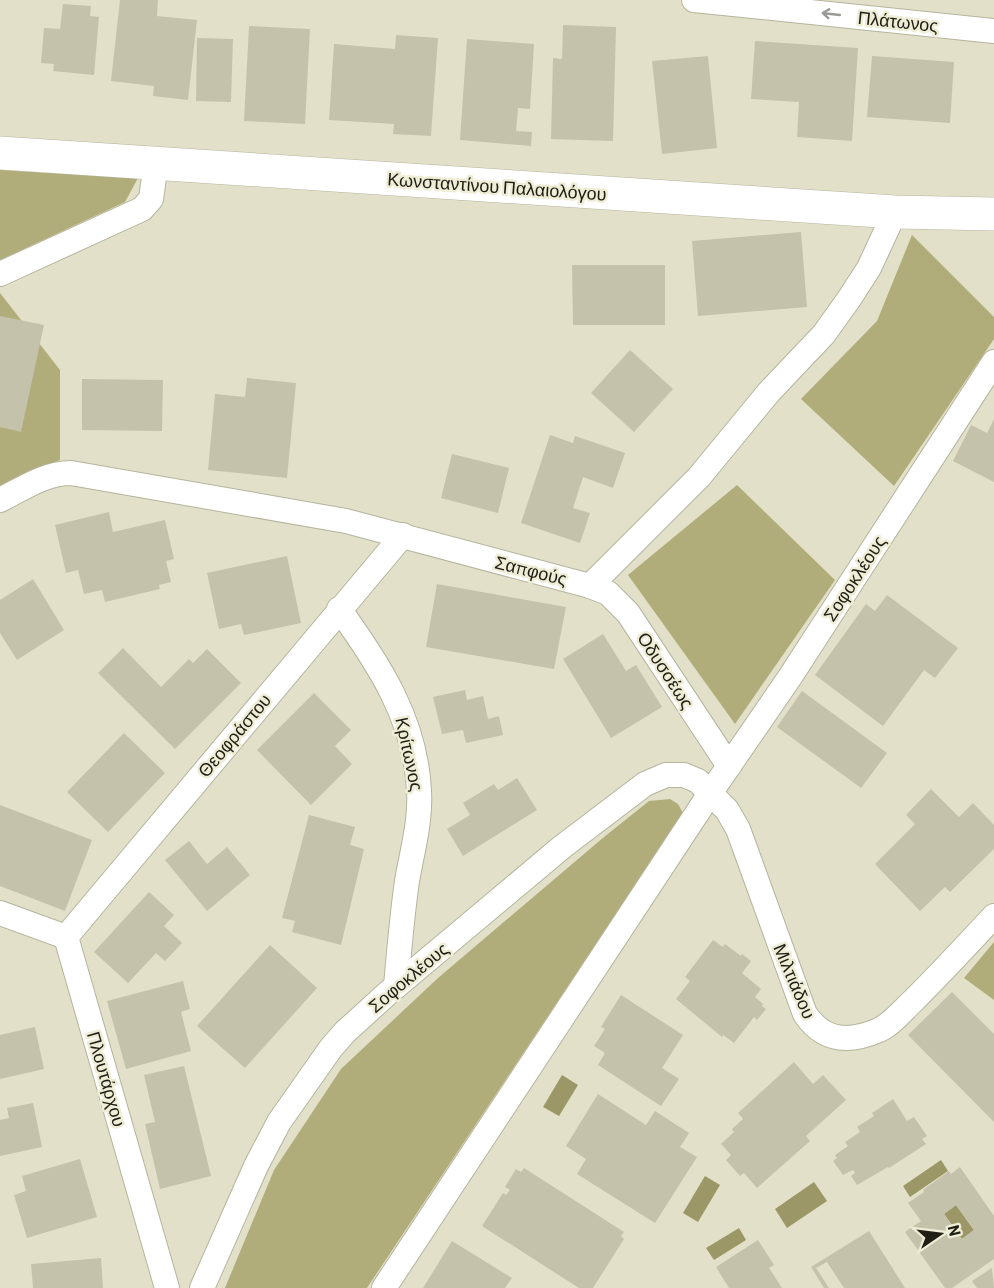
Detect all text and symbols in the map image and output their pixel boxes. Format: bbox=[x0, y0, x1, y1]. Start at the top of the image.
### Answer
street label: Πλάτωνος bbox=[857, 6, 940, 36]
one-way arrow bbox=[822, 8, 842, 19]
street label: Κωνσταντίνου Παλαιολόγου bbox=[387, 167, 607, 205]
street label: Σοφοκλέους bbox=[818, 531, 890, 625]
street label: Σαπφούς bbox=[493, 550, 570, 590]
street label: Οδυσσέως bbox=[633, 628, 699, 713]
street label: Θεοφράστου bbox=[193, 689, 275, 781]
street label: Κρίτωνος bbox=[391, 715, 429, 793]
street label: Σοφοκλέους bbox=[364, 937, 453, 1017]
street label: Μιλτιάδου bbox=[769, 940, 821, 1022]
street label: Πλουτάρχου bbox=[83, 1029, 131, 1129]
north arrow bbox=[910, 1204, 970, 1264]
text: N bbox=[945, 1223, 966, 1238]

